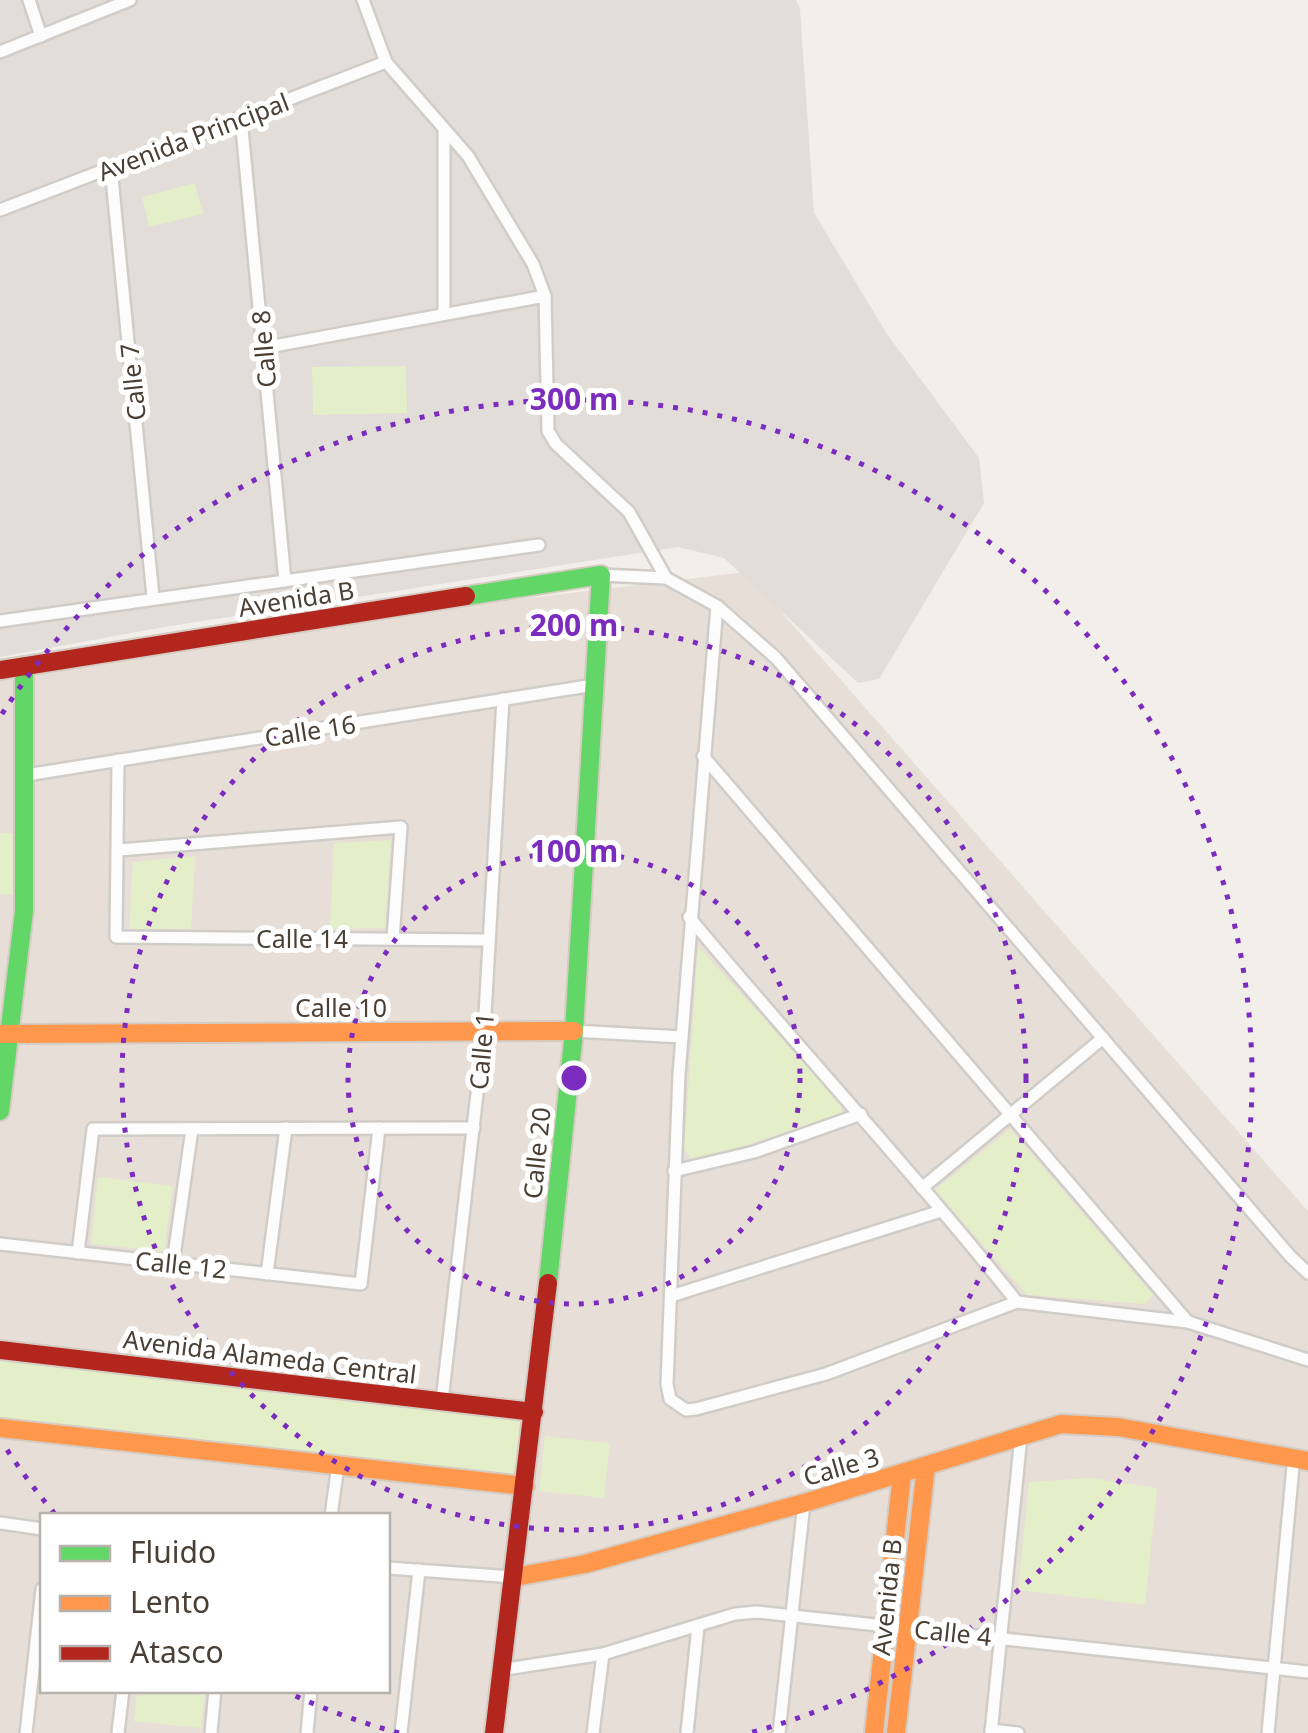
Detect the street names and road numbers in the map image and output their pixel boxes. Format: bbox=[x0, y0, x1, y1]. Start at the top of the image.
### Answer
street label: Avenida Principal bbox=[93, 84, 293, 188]
street label: Calle 8 bbox=[243, 309, 283, 389]
street label: Calle 7 bbox=[111, 342, 153, 422]
street label: Avenida B bbox=[236, 572, 356, 624]
street label: Calle 16 bbox=[262, 706, 358, 754]
street label: Calle 14 bbox=[256, 921, 348, 955]
street label: Calle 10 bbox=[295, 990, 387, 1024]
street label: Calle 1 bbox=[461, 1011, 501, 1091]
street label: Calle 20 bbox=[514, 1106, 558, 1200]
street label: Calle 12 bbox=[134, 1242, 228, 1286]
street label: Avenida Alameda Central bbox=[121, 1321, 419, 1391]
street label: Calle 3 bbox=[799, 1439, 883, 1493]
street label: Avenida B bbox=[863, 1537, 909, 1657]
street label: Calle 4 bbox=[913, 1611, 993, 1653]

